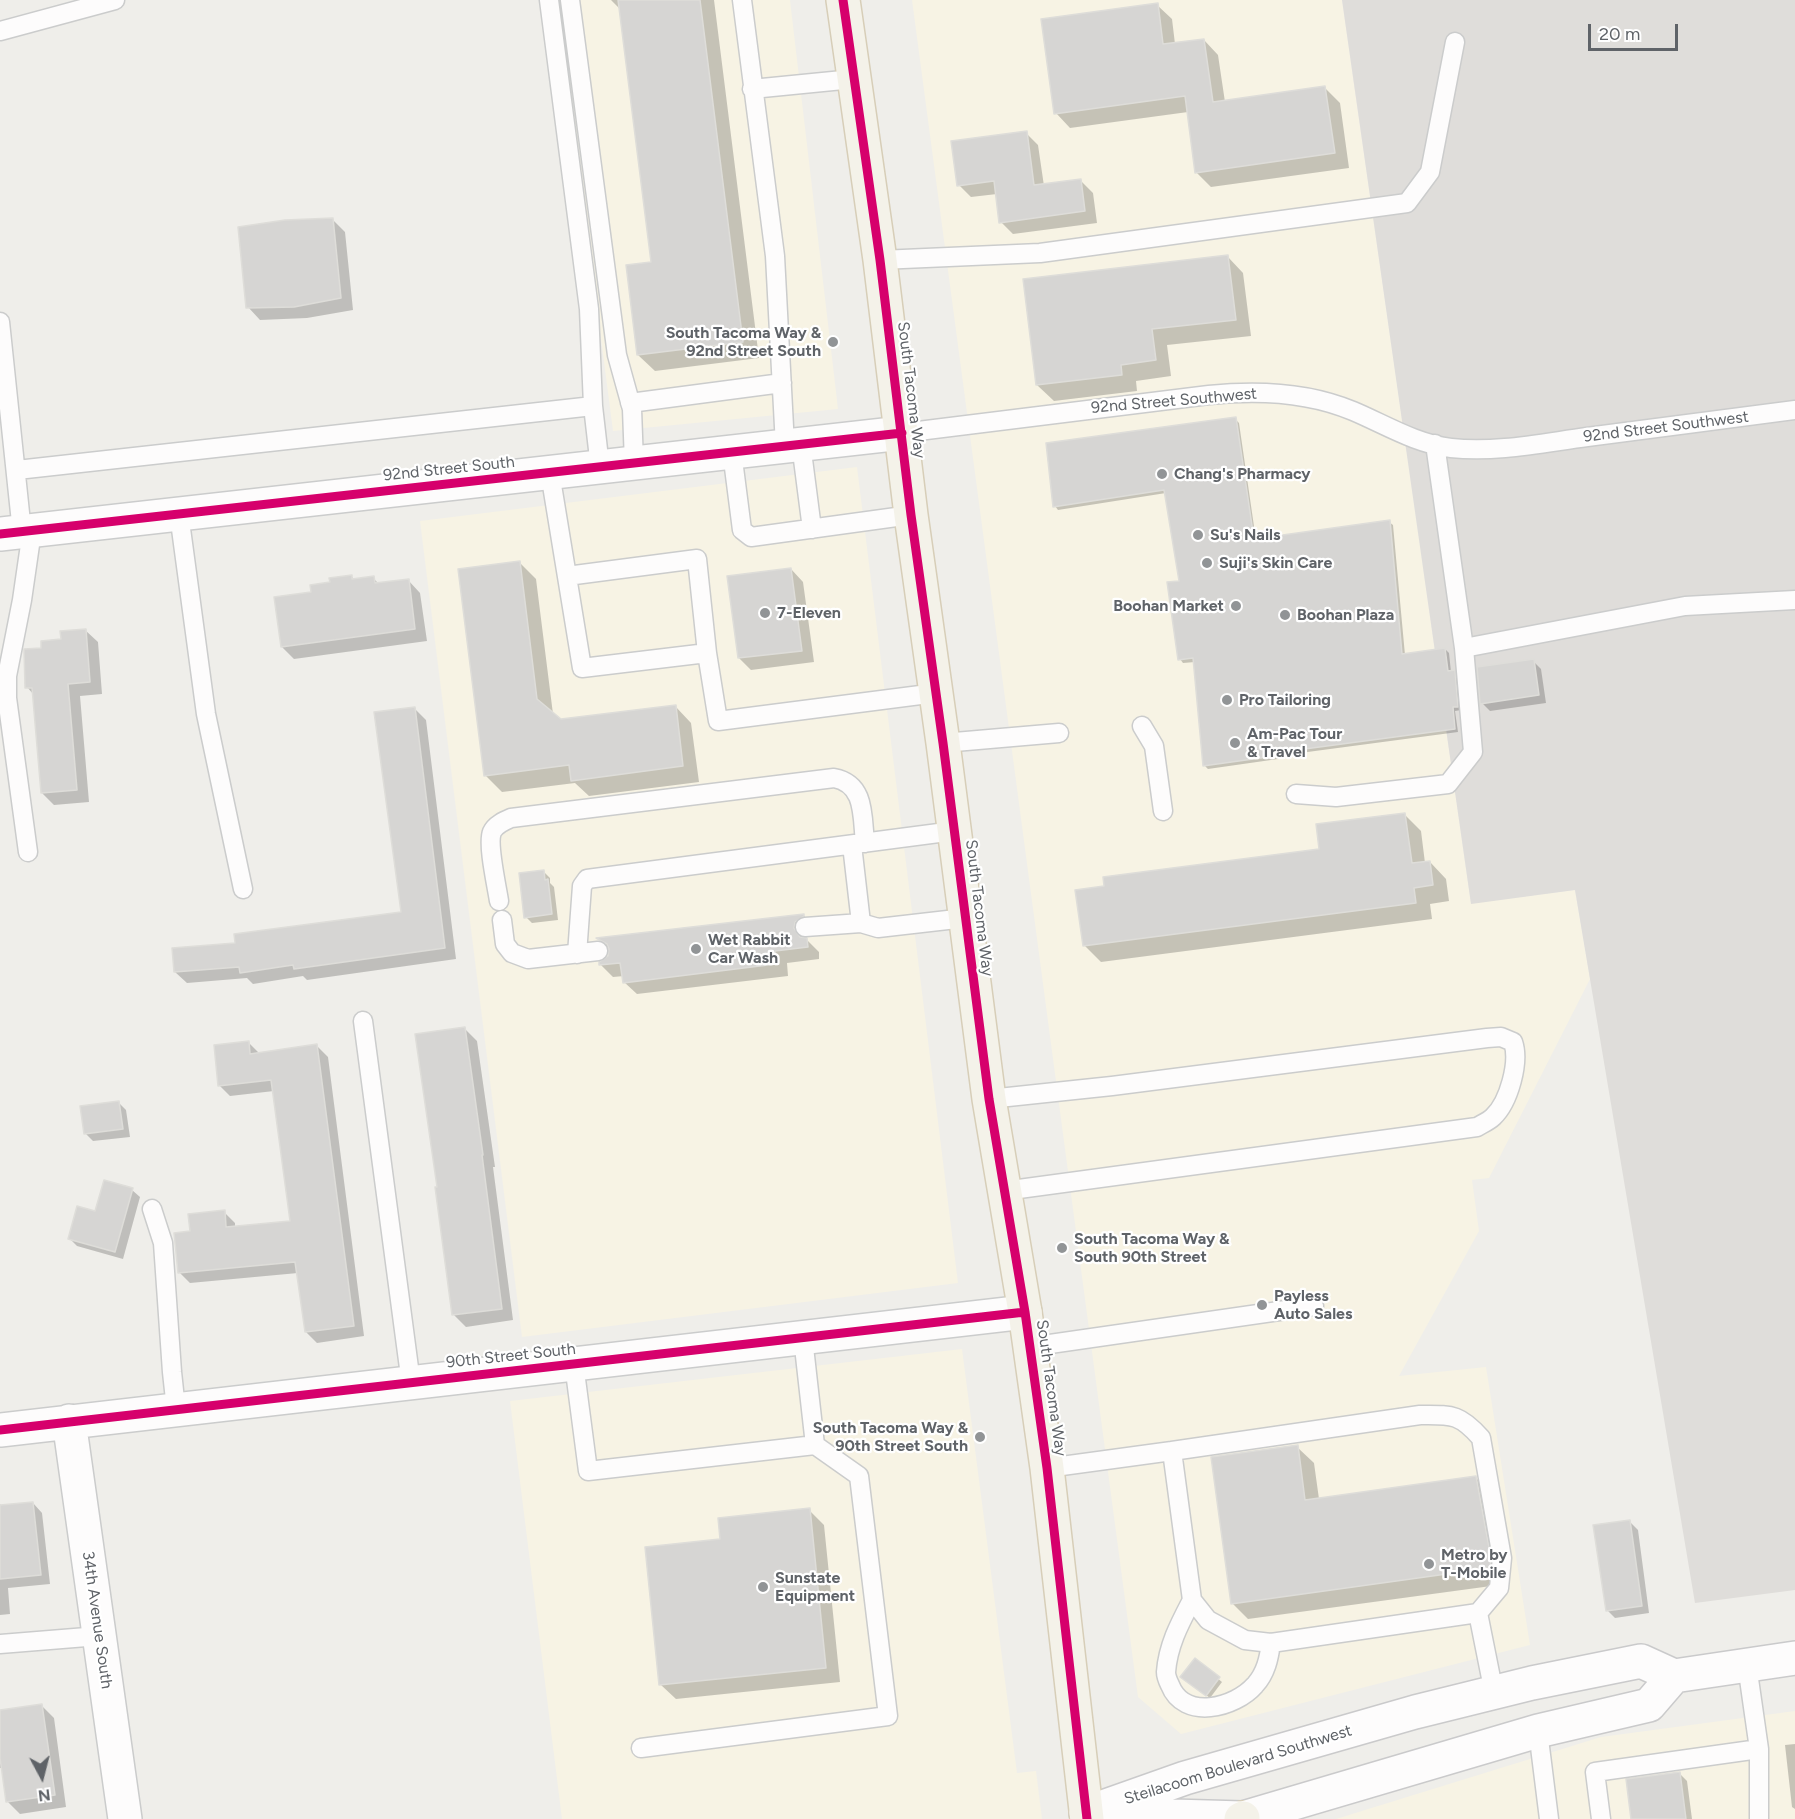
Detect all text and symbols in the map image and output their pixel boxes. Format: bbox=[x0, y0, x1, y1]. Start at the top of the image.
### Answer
scale bar bbox=[1591, 12, 1681, 50]
text: 20 m bbox=[1599, 23, 1640, 45]
street label: South Tacoma Way bbox=[893, 320, 929, 460]
place label: South Tacoma Way & 92nd Street South bbox=[666, 323, 821, 361]
marker: South Tacoma Way & 92nd Street South bbox=[826, 335, 840, 349]
street label: 92nd Street Southwest bbox=[1090, 384, 1258, 418]
street label: 92nd Street Southwest bbox=[1582, 407, 1750, 447]
street label: 92nd Street South bbox=[382, 453, 516, 485]
place label: Chang's Pharmacy bbox=[1174, 464, 1311, 484]
marker: Chang's Pharmacy bbox=[1155, 467, 1169, 481]
place label: Su's Nails bbox=[1210, 525, 1280, 545]
marker: Su's Nails bbox=[1191, 528, 1205, 542]
place label: Suji's Skin Care bbox=[1219, 553, 1332, 573]
marker: Suji's Skin Care bbox=[1200, 556, 1214, 570]
place label: Boohan Market bbox=[1113, 596, 1224, 616]
marker: Boohan Market bbox=[1229, 599, 1243, 613]
place label: 7-Eleven bbox=[777, 603, 841, 623]
place label: Boohan Plaza bbox=[1297, 605, 1394, 625]
marker: 7-Eleven bbox=[758, 606, 772, 620]
marker: Boohan Plaza bbox=[1278, 608, 1292, 622]
place label: Pro Tailoring bbox=[1239, 690, 1331, 710]
marker: Pro Tailoring bbox=[1220, 693, 1234, 707]
place label: Am-Pac Tour & Travel bbox=[1247, 724, 1342, 762]
marker: Am-Pac Tour & Travel bbox=[1228, 736, 1242, 750]
street label: South Tacoma Way bbox=[961, 838, 997, 978]
place label: Wet Rabbit Car Wash bbox=[708, 930, 791, 968]
marker: Wet Rabbit Car Wash bbox=[689, 942, 703, 956]
place label: South Tacoma Way & South 90th Street bbox=[1074, 1229, 1229, 1267]
marker: South Tacoma Way & South 90th Street bbox=[1055, 1241, 1069, 1255]
place label: Payless Auto Sales bbox=[1274, 1286, 1352, 1324]
marker: Payless Auto Sales bbox=[1255, 1298, 1269, 1312]
street label: South Tacoma Way bbox=[1032, 1318, 1070, 1458]
street label: 90th Street South bbox=[445, 1340, 577, 1372]
place label: South Tacoma Way & 90th Street South bbox=[813, 1418, 968, 1456]
marker: South Tacoma Way & 90th Street South bbox=[973, 1430, 987, 1444]
place label: Metro by T-Mobile bbox=[1441, 1545, 1508, 1583]
street label: 34th Avenue South bbox=[78, 1550, 116, 1690]
marker: Metro by T-Mobile bbox=[1422, 1557, 1436, 1571]
place label: Sunstate Equipment bbox=[775, 1568, 855, 1606]
marker: Sunstate Equipment bbox=[756, 1580, 770, 1594]
street label: Steilacoom Boulevard Southwest bbox=[1122, 1721, 1354, 1809]
north arrow bbox=[12, 1747, 72, 1807]
text: N bbox=[37, 1785, 52, 1806]

